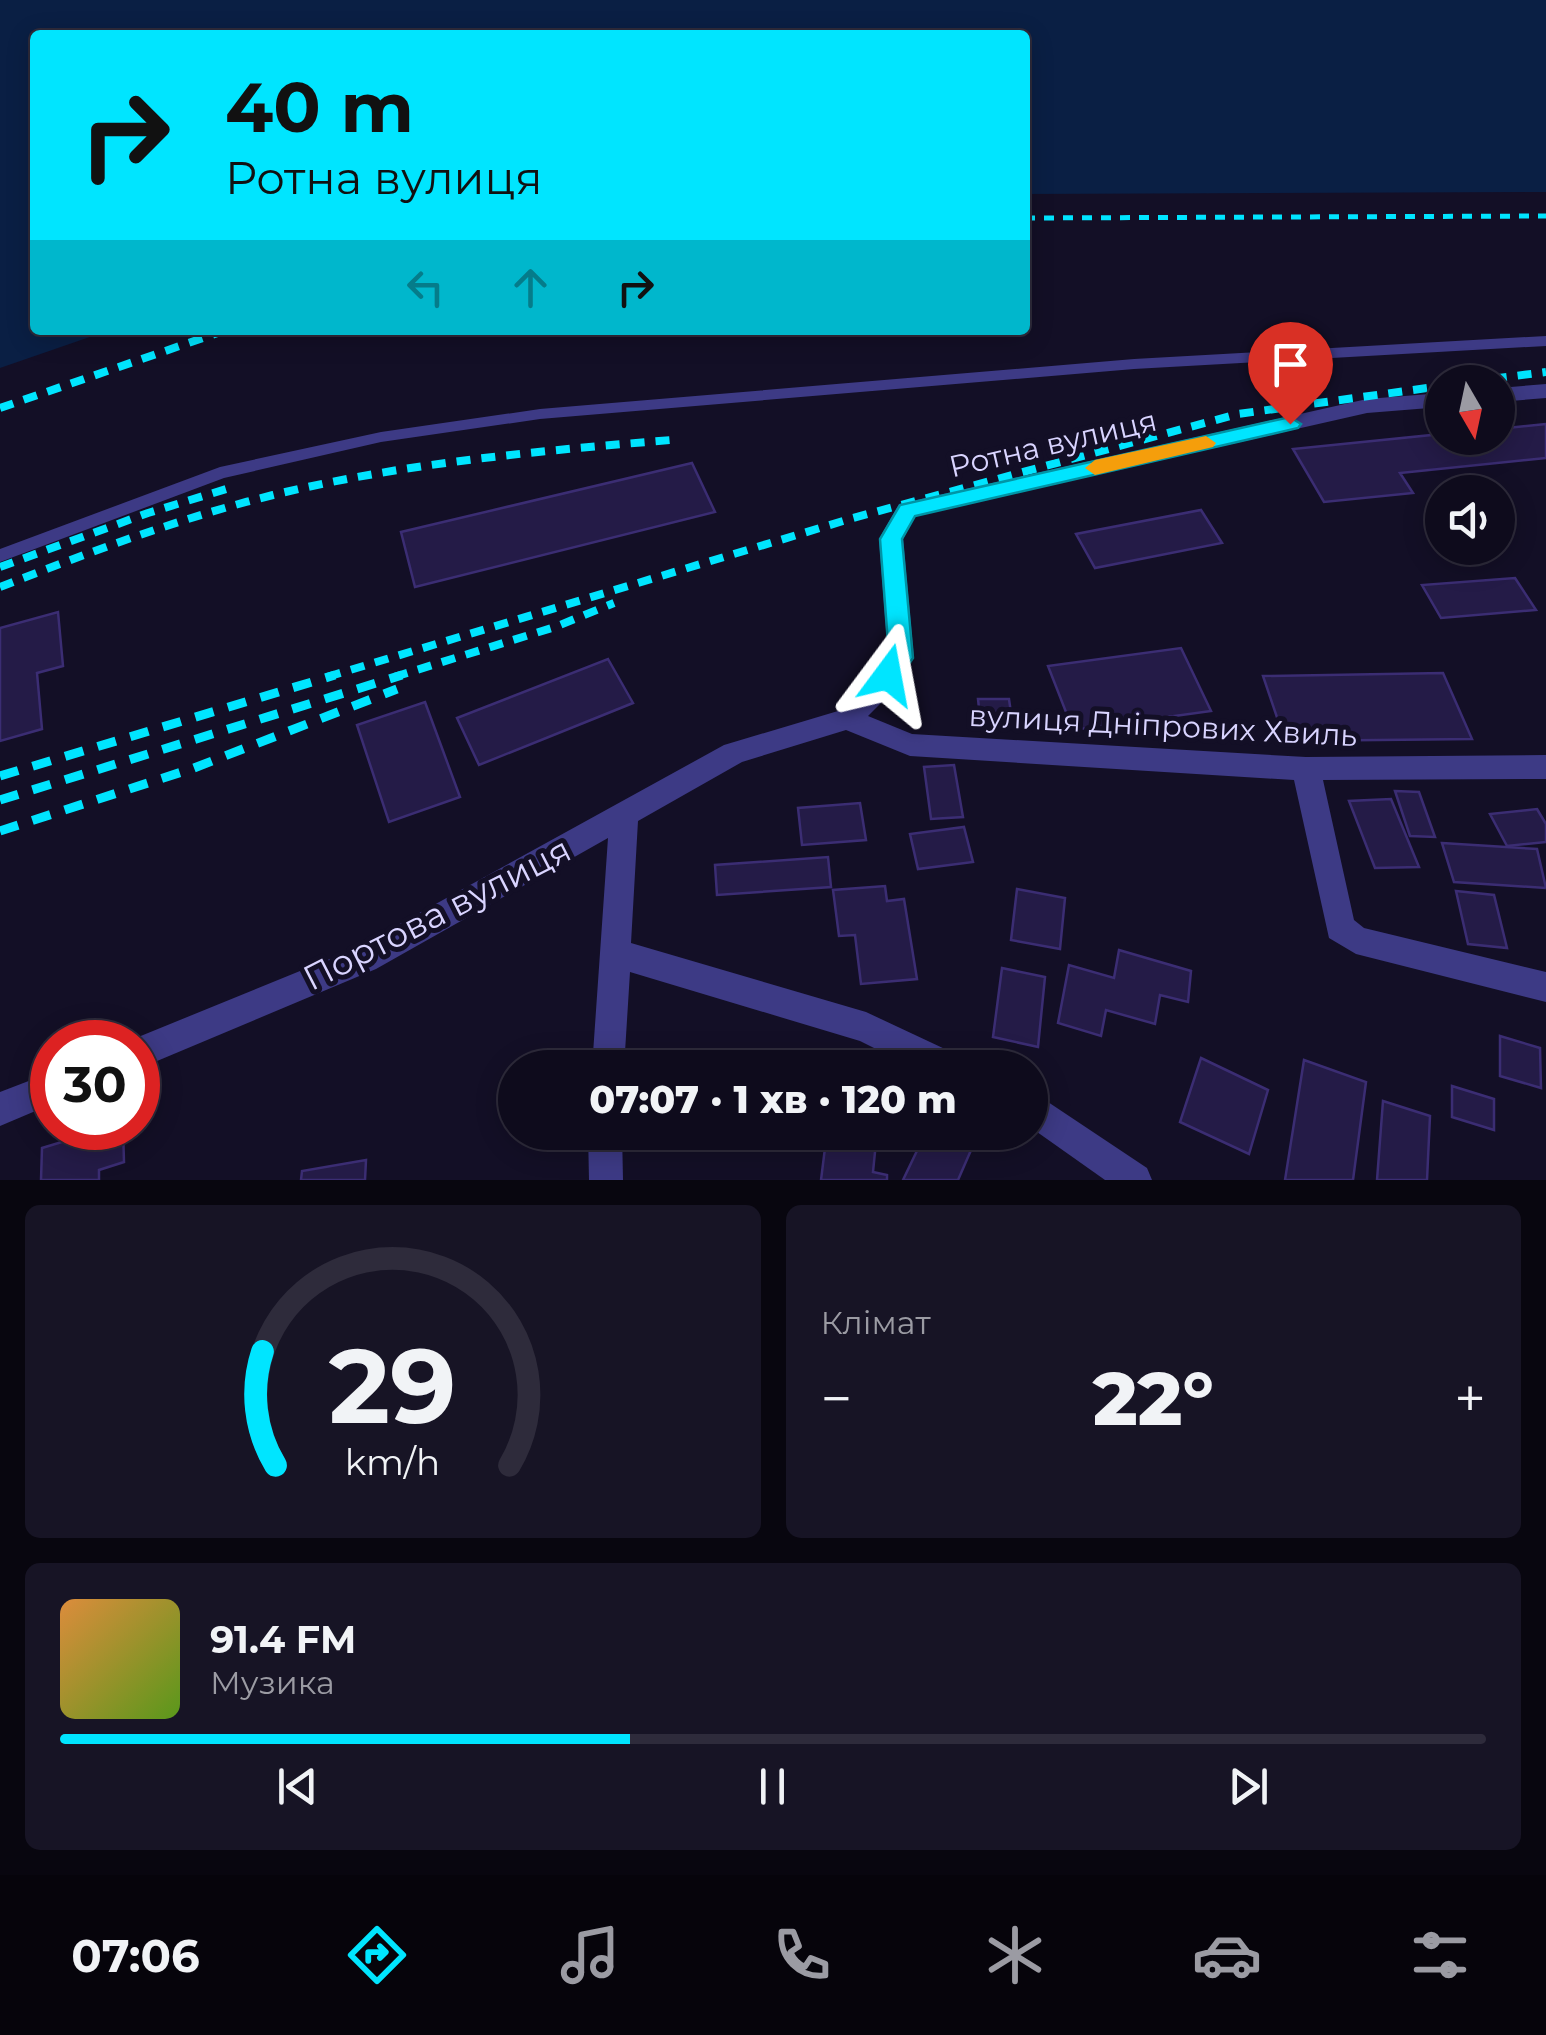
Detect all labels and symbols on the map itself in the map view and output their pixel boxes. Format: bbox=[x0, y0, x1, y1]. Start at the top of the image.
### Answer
pin bbox=[1248, 322, 1333, 425]
north arrow bbox=[1425, 365, 1515, 455]
street label: Ротна вулиця bbox=[946, 402, 1160, 485]
position arrow bbox=[836, 623, 940, 727]
street label: вулиця Дніпрових Хвиль bbox=[968, 697, 1358, 754]
street label: Портова вулиця bbox=[296, 828, 578, 1000]
speed limit sign: 30 bbox=[30, 1020, 160, 1150]

